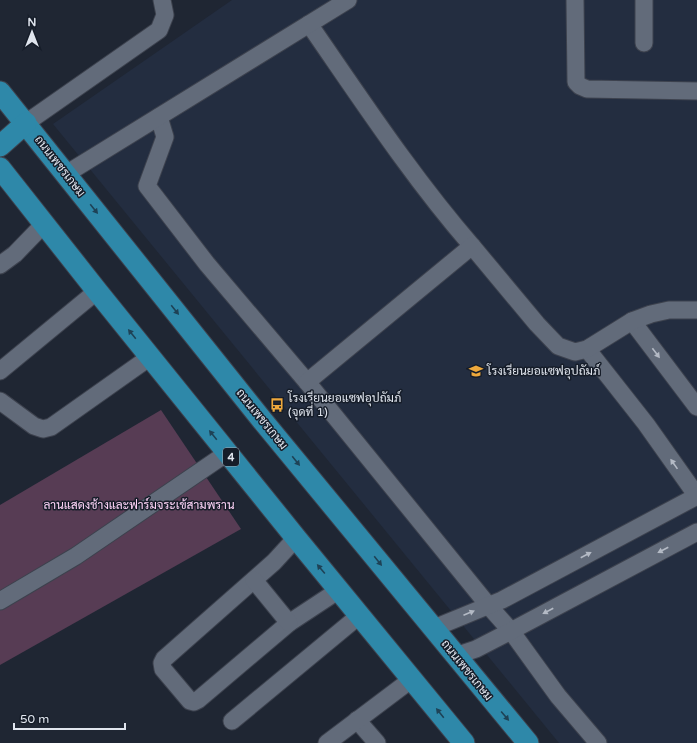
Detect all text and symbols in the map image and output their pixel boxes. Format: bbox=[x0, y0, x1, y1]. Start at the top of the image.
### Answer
north arrow bbox=[12, 12, 52, 52]
text: N bbox=[28, 16, 36, 29]
street label: ถนนเพชรเกษม bbox=[32, 133, 88, 199]
one-way arrow bbox=[89, 203, 98, 214]
one-way arrow bbox=[170, 305, 179, 316]
one-way arrow bbox=[127, 329, 136, 340]
one-way arrow bbox=[651, 347, 660, 358]
school or university icon: โรงเรียนยอแซฟอุปถัมภ์ bbox=[468, 363, 484, 379]
place label: โรงเรียนยอแซฟอุปถัมภ์ bbox=[486, 363, 600, 380]
street label: ถนนเพชรเกษม bbox=[233, 386, 291, 452]
place label: โรงเรียนยอแซฟอุปถัมภ์ (จุดที่ 1) bbox=[287, 390, 401, 421]
bus stop icon: โรงเรียนยอแซฟอุปถัมภ์ (จุดที่ 1) bbox=[269, 397, 285, 413]
one-way arrow bbox=[209, 430, 218, 441]
road number: 4 bbox=[223, 448, 239, 466]
one-way arrow bbox=[291, 455, 300, 466]
one-way arrow bbox=[670, 459, 678, 469]
park label: ลานแสดงช้างและฟาร์มจระเข้สามพราน bbox=[43, 497, 235, 512]
one-way arrow bbox=[657, 547, 668, 553]
one-way arrow bbox=[580, 552, 591, 558]
one-way arrow bbox=[374, 556, 383, 566]
one-way arrow bbox=[317, 564, 326, 574]
one-way arrow bbox=[542, 608, 554, 615]
one-way arrow bbox=[464, 610, 475, 616]
street label: ถนนเพชรเกษม bbox=[438, 637, 496, 703]
scale bar bbox=[14, 705, 125, 731]
one-way arrow bbox=[435, 707, 444, 718]
one-way arrow bbox=[501, 710, 509, 721]
text: 50 m bbox=[20, 712, 49, 726]

